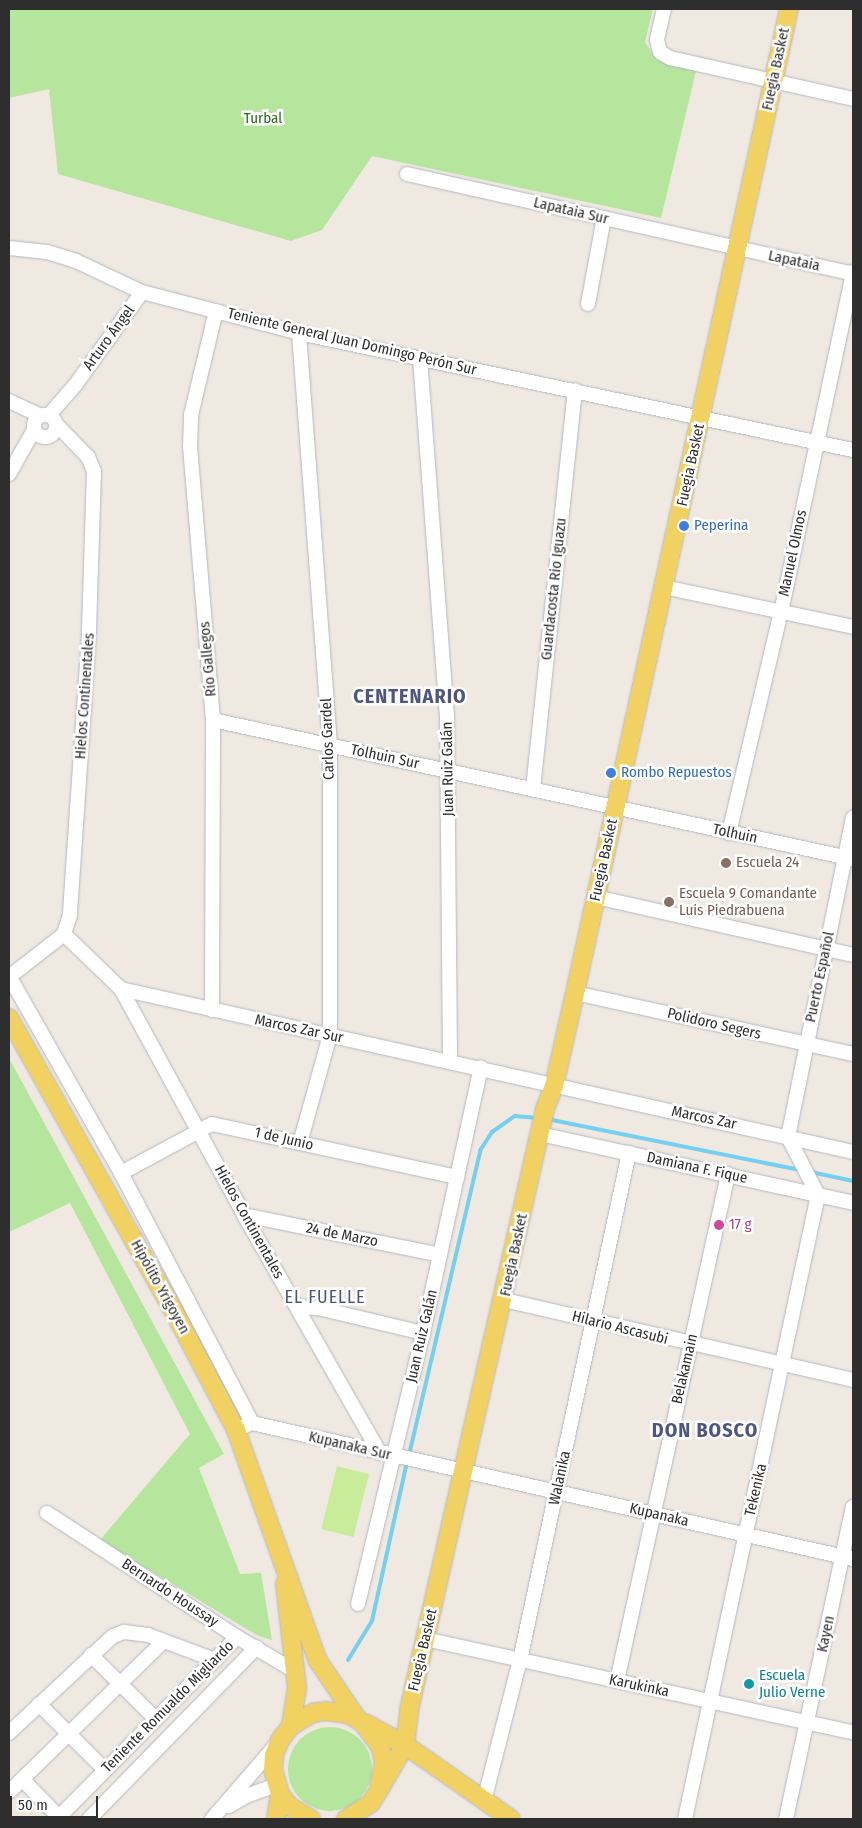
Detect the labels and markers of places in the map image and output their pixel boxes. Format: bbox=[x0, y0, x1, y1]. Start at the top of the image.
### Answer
place label: Peperina bbox=[694, 517, 748, 535]
marker: Peperina bbox=[678, 520, 690, 532]
place label: Rombo Repuestos bbox=[621, 764, 732, 782]
marker: Rombo Repuestos bbox=[605, 767, 617, 779]
place label: Escuela 24 bbox=[736, 854, 799, 872]
marker: Escuela 24 bbox=[720, 857, 732, 869]
place label: Escuela 9 Comandante Luis Piedrabuena bbox=[679, 884, 817, 919]
marker: Escuela 9 Comandante Luis Piedrabuena bbox=[663, 896, 675, 908]
place label: 17 g bbox=[729, 1216, 751, 1234]
marker: 17 g bbox=[713, 1219, 725, 1231]
place label: Escuela Julio Verne bbox=[759, 1666, 825, 1701]
marker: Escuela Julio Verne bbox=[743, 1678, 755, 1690]

